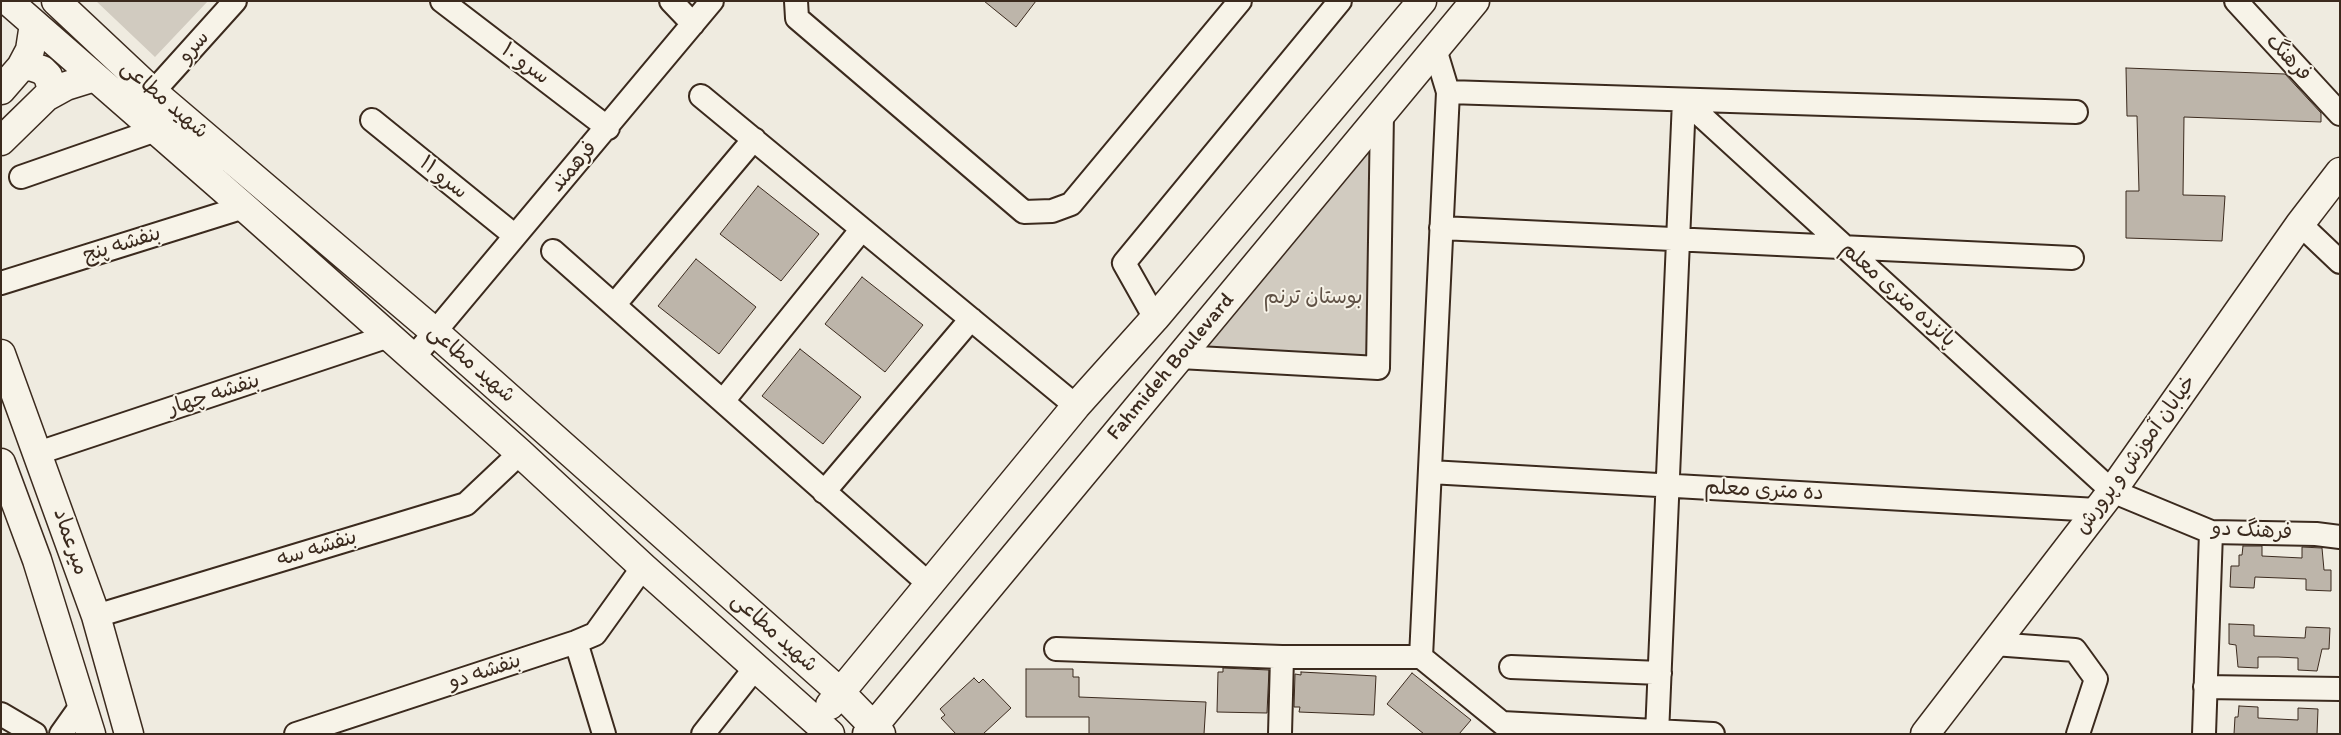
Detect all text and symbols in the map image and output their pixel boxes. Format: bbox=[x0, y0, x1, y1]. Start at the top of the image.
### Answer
street label: سرو bbox=[173, 26, 215, 68]
street label: فرهنگ bbox=[2260, 29, 2316, 87]
street label: سرو ۱۰ bbox=[496, 38, 554, 90]
street label: شهید مطاعی bbox=[115, 55, 213, 145]
street label: فرهمند bbox=[545, 136, 603, 198]
street label: ۱۱ سرو bbox=[414, 151, 472, 205]
street label: بنفشه پنج bbox=[80, 221, 164, 269]
street label: پانزده متری معلم bbox=[1835, 237, 1961, 353]
park label: بوستان ترنم bbox=[1263, 285, 1363, 311]
street label: Fahmideh Boulevard bbox=[1102, 288, 1240, 446]
street label: شهید مطاعی bbox=[422, 319, 520, 409]
street label: بنفشه چهار bbox=[165, 368, 263, 422]
street label: خیابان آموزش و پرورش bbox=[2070, 371, 2202, 539]
street label: ده متری معلم bbox=[1704, 475, 1824, 507]
street label: میرعماد bbox=[47, 506, 93, 578]
street label: فرهنگ دو bbox=[2211, 516, 2293, 546]
street label: بنفشه سه bbox=[274, 525, 360, 573]
street label: شهید مطاعی bbox=[726, 588, 822, 678]
street label: بنفشه دو bbox=[446, 648, 524, 696]

